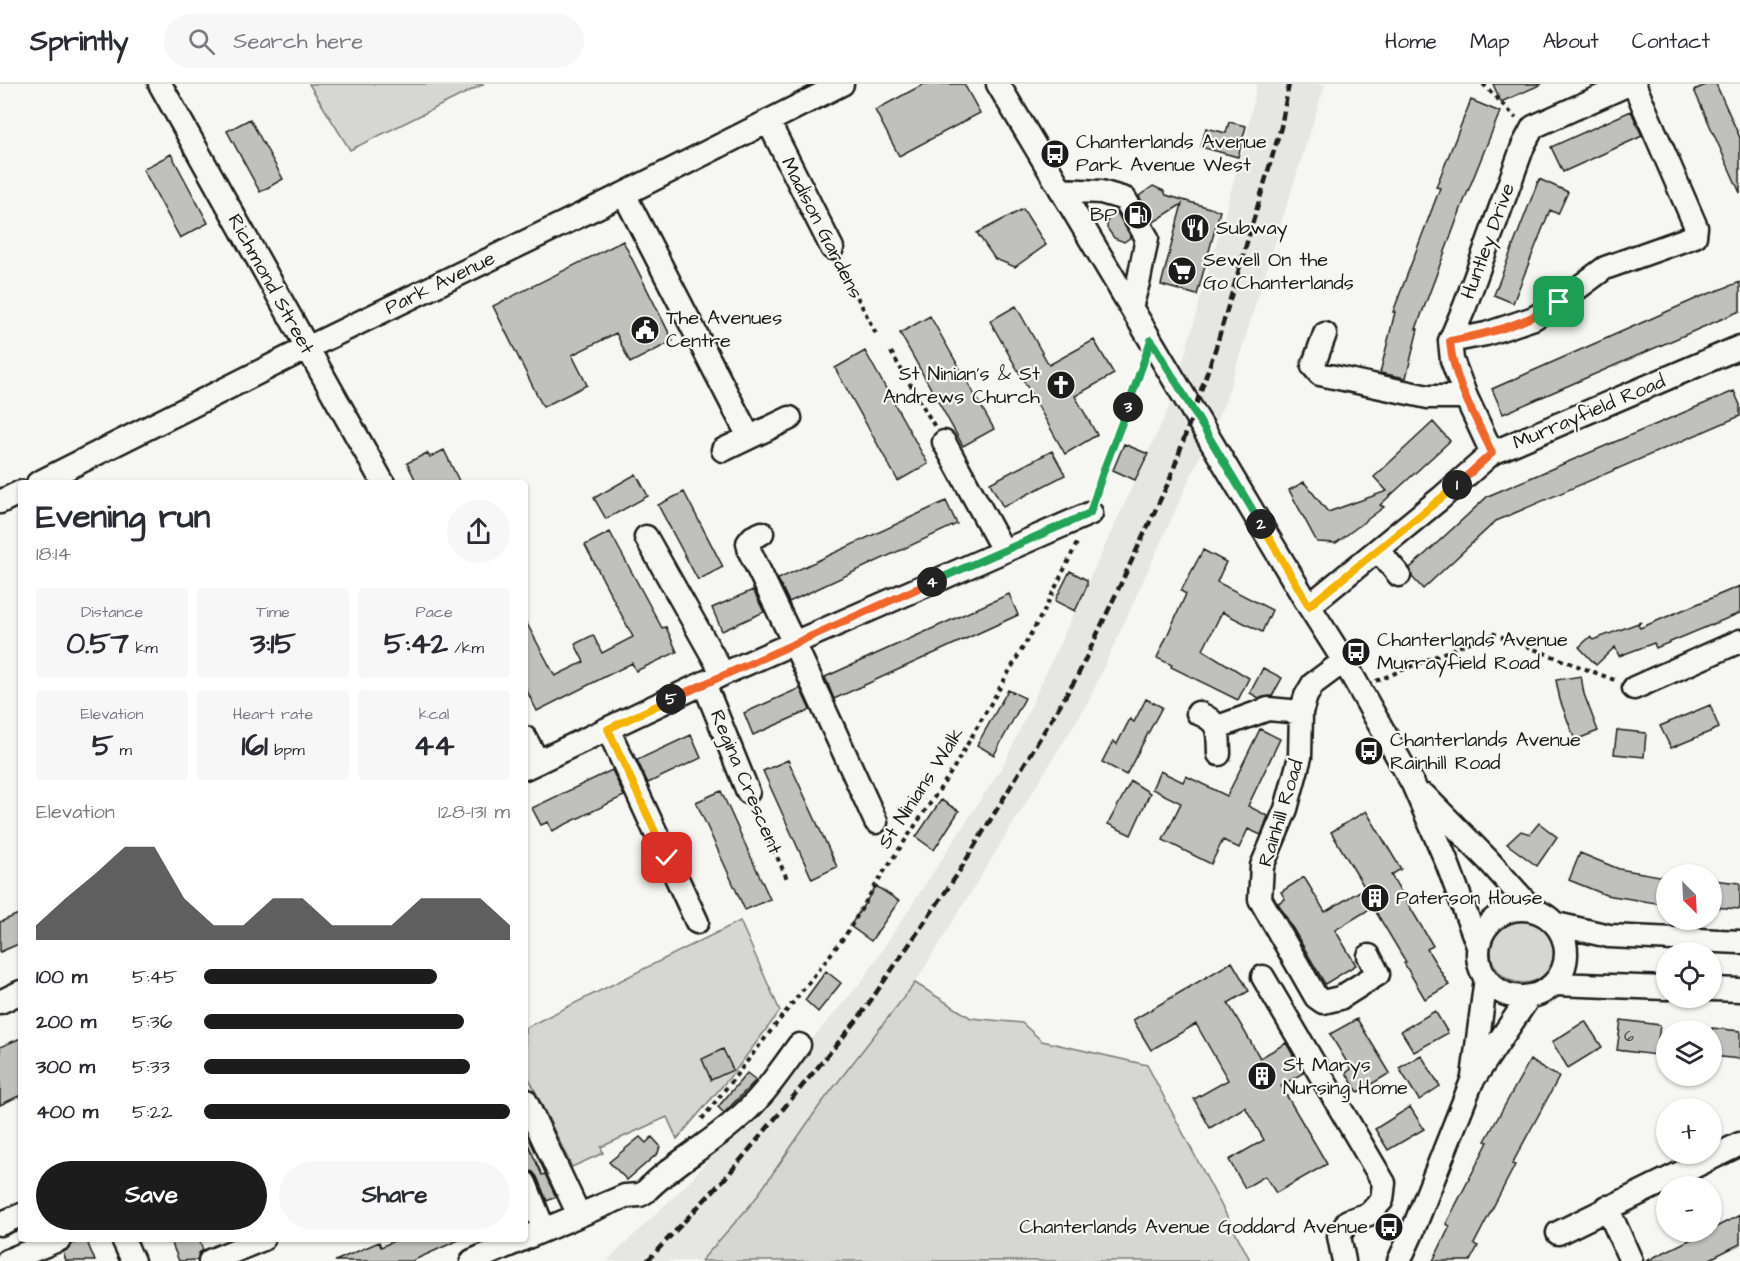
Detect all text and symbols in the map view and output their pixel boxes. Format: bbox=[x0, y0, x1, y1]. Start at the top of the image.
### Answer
search box bbox=[164, 14, 584, 68]
text: Sprintly bbox=[30, 22, 128, 61]
icon: search bbox=[185, 25, 218, 58]
text: Search here bbox=[233, 26, 363, 57]
text: Home bbox=[1385, 27, 1437, 56]
text: Map bbox=[1470, 27, 1510, 56]
text: About bbox=[1543, 27, 1599, 56]
text: Contact bbox=[1632, 27, 1710, 56]
place label: Chanterlands Avenue Park Avenue West bbox=[1076, 128, 1267, 179]
bus stop icon: Chanterlands Avenue Park Avenue West bbox=[1039, 138, 1071, 170]
street label: Madison Gardens bbox=[774, 152, 870, 304]
street label: Huntley Drive bbox=[1454, 179, 1523, 303]
fuel station icon: BP bbox=[1122, 199, 1154, 231]
place label: BP bbox=[1090, 201, 1117, 229]
street label: Richmond Street bbox=[221, 209, 321, 359]
restaurant icon: Subway bbox=[1179, 212, 1211, 244]
place label: Subway bbox=[1216, 214, 1288, 243]
street label: Park Avenue bbox=[380, 244, 500, 322]
place label: Sewell On the Go Chanterlands bbox=[1203, 246, 1354, 297]
supermarket icon: Sewell On the Go Chanterlands bbox=[1166, 255, 1198, 287]
pin bbox=[1533, 276, 1584, 327]
icon: arrive bbox=[1542, 285, 1575, 318]
place label: The Avenues Centre bbox=[666, 304, 782, 355]
public building icon: The Avenues Centre bbox=[629, 314, 661, 346]
place label: St Ninian's & St Andrews Church bbox=[883, 360, 1040, 411]
street label: Murrayfield Road bbox=[1509, 367, 1670, 458]
church icon: St Ninian's & St Andrews Church bbox=[1045, 369, 1077, 401]
pin: 3 bbox=[1113, 392, 1143, 422]
text: 3 bbox=[1124, 396, 1132, 418]
pin: 1 bbox=[1442, 470, 1472, 500]
text: 1 bbox=[1456, 474, 1458, 496]
text: Evening run bbox=[36, 494, 210, 540]
button: share bbox=[447, 500, 510, 563]
pin: 2 bbox=[1246, 509, 1276, 539]
text: 2 bbox=[1256, 513, 1266, 535]
text: 18:14 bbox=[36, 540, 71, 568]
pin: 4 bbox=[917, 567, 947, 597]
text: 4 bbox=[927, 571, 937, 593]
text: Distance bbox=[81, 601, 143, 623]
text: Time bbox=[256, 601, 290, 623]
text: Pace bbox=[415, 601, 453, 623]
text: 0.57 bbox=[66, 623, 129, 665]
text: 3:15 bbox=[250, 623, 296, 665]
text: 5:42 bbox=[384, 623, 448, 665]
place label: Chanterlands Avenue Murrayfield Road bbox=[1377, 626, 1568, 678]
bus stop icon: Chanterlands Avenue Murrayfield Road bbox=[1340, 636, 1372, 668]
text: km bbox=[129, 637, 158, 659]
text: /km bbox=[448, 637, 484, 659]
pin: 5 bbox=[656, 684, 686, 714]
text: 5 bbox=[665, 688, 677, 710]
text: Elevation bbox=[81, 703, 143, 725]
text: Heart rate bbox=[233, 703, 313, 725]
text: kcal bbox=[419, 703, 449, 725]
street label: Regina Crescent bbox=[702, 706, 789, 859]
street label: St Ninians Walk bbox=[871, 722, 971, 854]
text: 5 bbox=[92, 725, 113, 767]
text: 161 bbox=[241, 725, 268, 767]
text: 44 bbox=[414, 725, 454, 767]
place label: Chanterlands Avenue Rainhill Road bbox=[1390, 726, 1581, 777]
bus stop icon: Chanterlands Avenue Rainhill Road bbox=[1353, 735, 1385, 767]
text: m bbox=[113, 739, 132, 761]
text: bpm bbox=[268, 739, 305, 761]
street label: Rainhill Road bbox=[1251, 756, 1311, 870]
text: Elevation bbox=[36, 798, 115, 826]
text: 128–131 m bbox=[438, 798, 510, 826]
pin bbox=[641, 832, 692, 883]
icon: check bbox=[650, 841, 683, 874]
north arrow bbox=[1656, 864, 1722, 930]
map controls bbox=[1656, 864, 1722, 1242]
building icon: Paterson House bbox=[1359, 882, 1391, 914]
place label: Paterson House bbox=[1396, 884, 1543, 912]
button: locate bbox=[1656, 942, 1722, 1008]
text: 100 m bbox=[36, 963, 87, 991]
text: 5:45 bbox=[132, 963, 177, 991]
text: 200 m bbox=[36, 1008, 96, 1036]
text: 5:36 bbox=[132, 1008, 172, 1036]
button: layers bbox=[1656, 1020, 1722, 1086]
house number: 6 bbox=[1624, 1025, 1634, 1047]
place label: St Marys Nursing Home bbox=[1283, 1051, 1408, 1103]
text: 300 m bbox=[36, 1053, 95, 1081]
text: 5:33 bbox=[132, 1053, 170, 1081]
building icon: St Marys Nursing Home bbox=[1246, 1060, 1278, 1092]
text: 400 m bbox=[36, 1098, 98, 1126]
text: 5:22 bbox=[132, 1098, 172, 1126]
button: + bbox=[1656, 1098, 1722, 1164]
button: Save bbox=[36, 1161, 267, 1230]
button: Share bbox=[279, 1161, 510, 1230]
button: − bbox=[1656, 1176, 1722, 1242]
bus stop icon: Chanterlands Avenue Goddard Avenue bbox=[1373, 1211, 1405, 1243]
place label: Chanterlands Avenue Goddard Avenue bbox=[1019, 1213, 1368, 1241]

